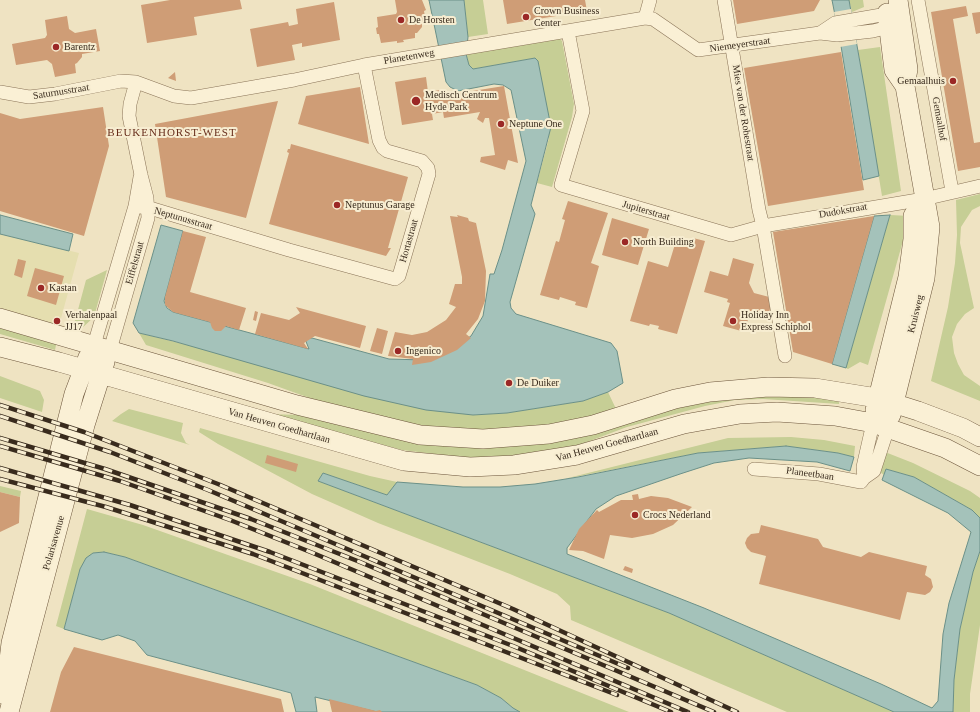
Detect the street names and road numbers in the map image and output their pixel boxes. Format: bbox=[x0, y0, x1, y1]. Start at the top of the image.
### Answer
street label: Niemeyerstraat bbox=[709, 35, 771, 55]
street label: Planetenweg bbox=[383, 47, 435, 67]
street label: Mies van der Rohestraat bbox=[729, 64, 757, 162]
street label: Saturnusstraat bbox=[32, 82, 90, 102]
street label: Gemaalhof bbox=[929, 96, 949, 142]
street label: Jupiterstraat bbox=[621, 198, 671, 224]
street label: Dudokstraat bbox=[818, 201, 868, 221]
street label: Neptunusstraat bbox=[153, 205, 213, 233]
street label: Hortastraat bbox=[397, 218, 421, 264]
street label: Eiffelstraat bbox=[123, 240, 147, 286]
street label: Kruisweg bbox=[905, 294, 927, 334]
street label: Van Heuven Goedhartlaan bbox=[227, 406, 331, 446]
street label: Van Heuven Goedhartlaan bbox=[554, 426, 660, 464]
street label: Planeetbaan bbox=[785, 465, 835, 483]
street label: Polarisavenue bbox=[41, 514, 67, 572]

